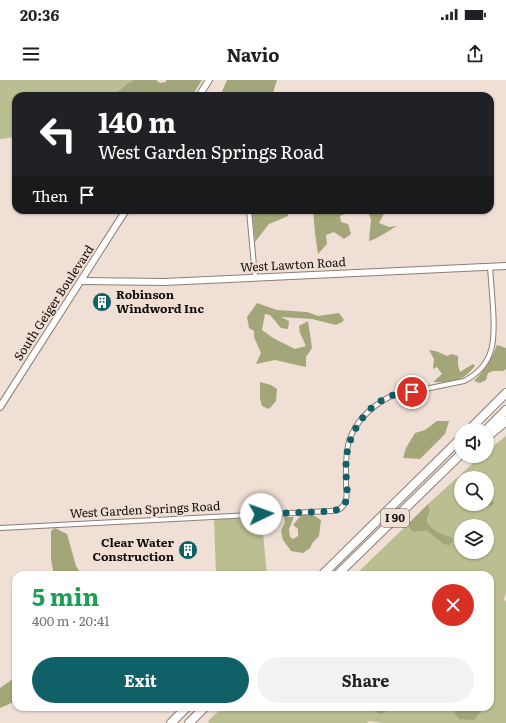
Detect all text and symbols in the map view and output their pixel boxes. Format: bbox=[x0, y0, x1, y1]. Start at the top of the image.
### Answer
text: 20:36 bbox=[20, 3, 59, 26]
text: Navio bbox=[227, 41, 280, 68]
icon: menu bbox=[20, 43, 42, 65]
icon: share bbox=[464, 43, 486, 65]
text: 140 m bbox=[98, 100, 176, 142]
icon: left bbox=[32, 108, 84, 160]
text: West Garden Springs Road bbox=[98, 138, 324, 165]
text: Then bbox=[32, 184, 68, 207]
icon: arrive bbox=[76, 184, 98, 206]
street label: South Geiger Boulevard bbox=[9, 240, 98, 364]
street label: West Lawton Road bbox=[240, 252, 347, 276]
place label: Robinson Windword Inc bbox=[116, 285, 204, 317]
building icon: Robinson Windword Inc bbox=[91, 291, 113, 313]
pin bbox=[395, 375, 429, 409]
icon: arrive bbox=[401, 381, 423, 403]
map controls bbox=[454, 423, 494, 559]
button: sound bbox=[454, 423, 494, 463]
button: search bbox=[454, 471, 494, 511]
position arrow bbox=[240, 493, 282, 535]
street label: West Garden Springs Road bbox=[69, 496, 221, 522]
road number: I 90 bbox=[381, 509, 409, 527]
button: layers bbox=[454, 519, 494, 559]
place label: Clear Water Construction bbox=[93, 533, 175, 565]
building icon: Clear Water Construction bbox=[177, 539, 199, 561]
text: 5 min bbox=[32, 578, 99, 613]
button: close bbox=[432, 584, 474, 626]
text: 400 m · 20:41 bbox=[32, 611, 110, 630]
button: Exit bbox=[32, 657, 249, 703]
button: Share bbox=[257, 657, 474, 703]

